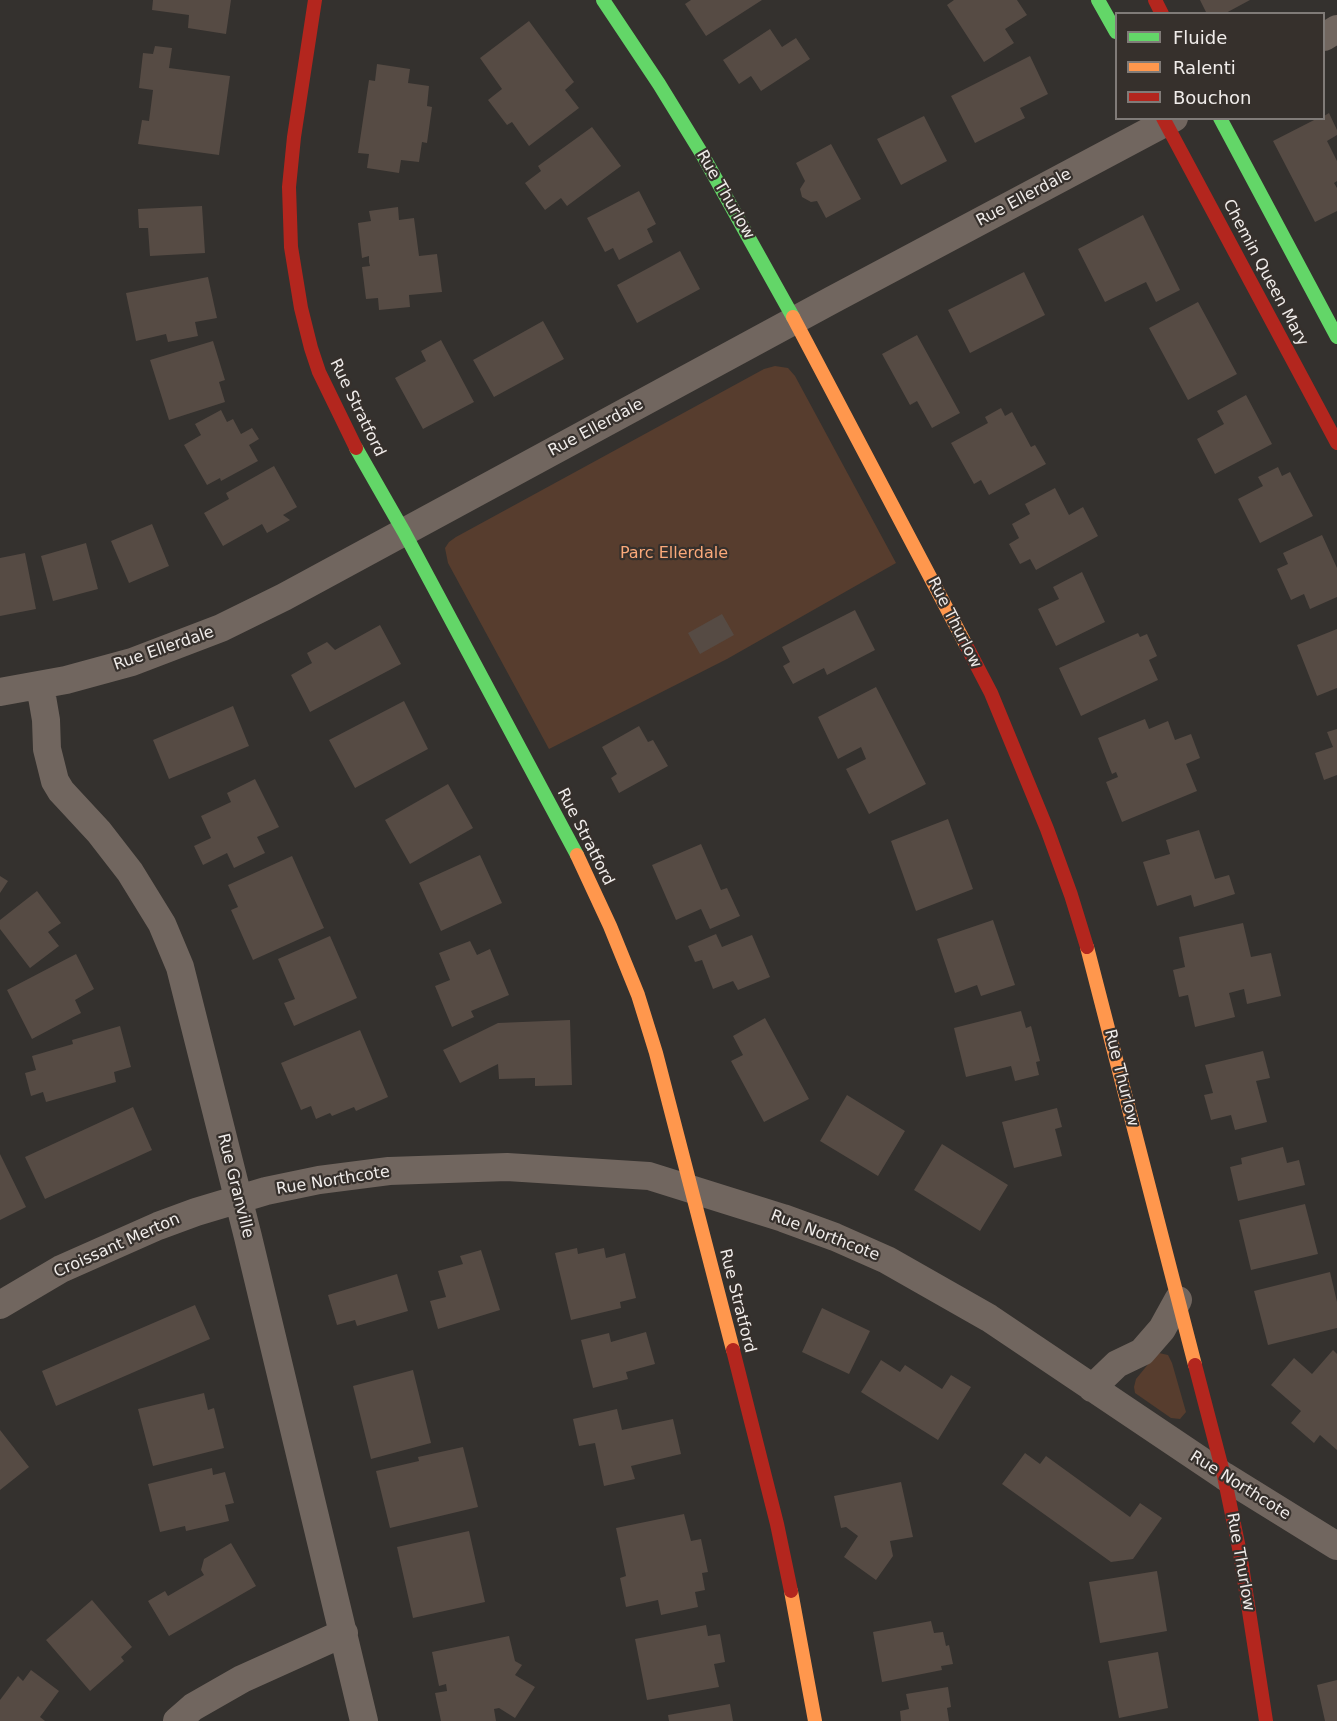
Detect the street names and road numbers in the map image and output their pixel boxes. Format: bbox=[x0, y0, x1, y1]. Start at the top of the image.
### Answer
street label: Rue Thurlow bbox=[692, 147, 758, 243]
street label: Rue Ellerdale bbox=[973, 165, 1075, 231]
street label: Chemin Queen Mary bbox=[1218, 196, 1312, 350]
street label: Rue Stratford bbox=[325, 356, 389, 460]
street label: Rue Ellerdale bbox=[545, 395, 647, 461]
street label: Rue Thurlow bbox=[923, 574, 985, 672]
street label: Rue Ellerdale bbox=[111, 623, 217, 675]
street label: Rue Stratford bbox=[552, 785, 618, 889]
street label: Rue Thurlow bbox=[1100, 1027, 1142, 1129]
street label: Rue Granville bbox=[213, 1132, 257, 1240]
street label: Rue Northcote bbox=[275, 1163, 391, 1199]
street label: Rue Northcote bbox=[768, 1206, 882, 1266]
street label: Croissant Merton bbox=[51, 1210, 183, 1282]
street label: Rue Stratford bbox=[715, 1247, 759, 1355]
street label: Rue Northcote bbox=[1186, 1447, 1294, 1525]
street label: Rue Thurlow bbox=[1222, 1511, 1258, 1613]

